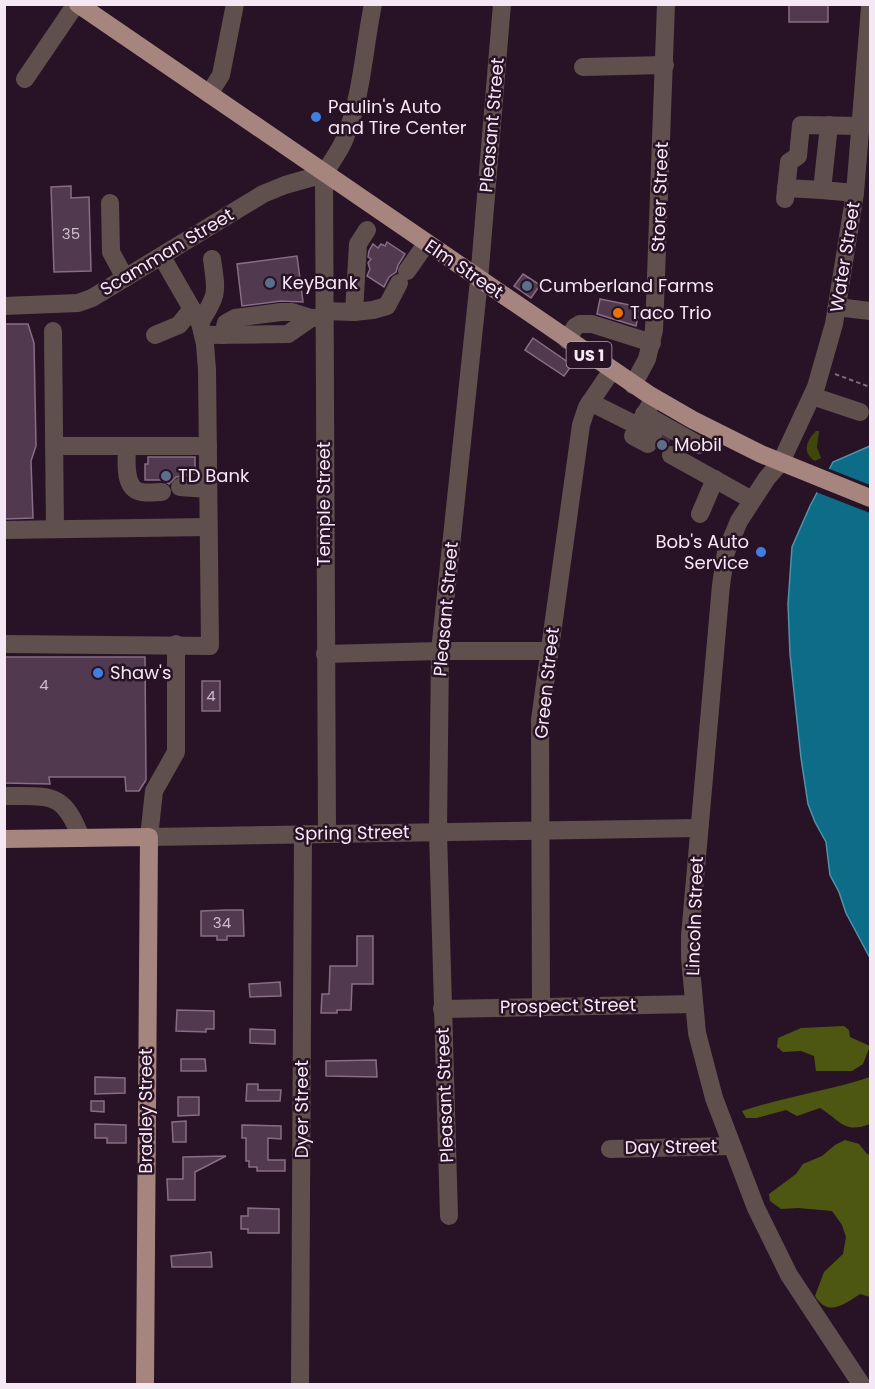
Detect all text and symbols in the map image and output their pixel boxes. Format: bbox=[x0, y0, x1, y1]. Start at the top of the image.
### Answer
street label: Pleasant Street bbox=[473, 56, 510, 193]
place label: Paulin's Auto and Tire Center bbox=[328, 94, 467, 140]
marker: Paulin's Auto and Tire Center bbox=[309, 110, 323, 124]
street label: Storer Street bbox=[645, 141, 674, 253]
street label: Water Street bbox=[823, 200, 866, 314]
street label: Scamman Street bbox=[95, 202, 238, 301]
house number: 35 bbox=[62, 223, 80, 244]
street label: Elm Street bbox=[420, 233, 508, 304]
place label: KeyBank bbox=[282, 270, 359, 295]
place label: Cumberland Farms bbox=[539, 273, 714, 298]
marker: KeyBank bbox=[263, 276, 277, 290]
marker: Cumberland Farms bbox=[520, 279, 534, 293]
place label: Taco Trio bbox=[630, 300, 712, 325]
marker: Taco Trio bbox=[611, 306, 625, 320]
road number: US 1 bbox=[566, 342, 612, 368]
place label: Mobil bbox=[674, 432, 722, 457]
marker: Mobil bbox=[655, 438, 669, 452]
street label: Temple Street bbox=[311, 442, 336, 566]
place label: TD Bank bbox=[178, 463, 250, 488]
marker: TD Bank bbox=[159, 469, 173, 483]
place label: Bob's Auto Service bbox=[655, 529, 749, 575]
street label: Pleasant Street bbox=[427, 540, 464, 677]
marker: Bob's Auto Service bbox=[754, 545, 768, 559]
street label: Green Street bbox=[528, 626, 565, 740]
place label: Shaw's bbox=[110, 660, 171, 685]
marker: Shaw's bbox=[91, 666, 105, 680]
house number: 4 bbox=[39, 674, 49, 695]
house number: 4 bbox=[206, 685, 216, 706]
street label: Spring Street bbox=[294, 819, 410, 846]
street label: Lincoln Street bbox=[680, 856, 709, 976]
house number: 34 bbox=[213, 912, 231, 933]
street label: Prospect Street bbox=[500, 992, 636, 1019]
street label: Pleasant Street bbox=[430, 1027, 459, 1163]
street label: Bradley Street bbox=[133, 1048, 158, 1174]
street label: Dyer Street bbox=[289, 1060, 314, 1158]
street label: Day Street bbox=[625, 1133, 717, 1160]

